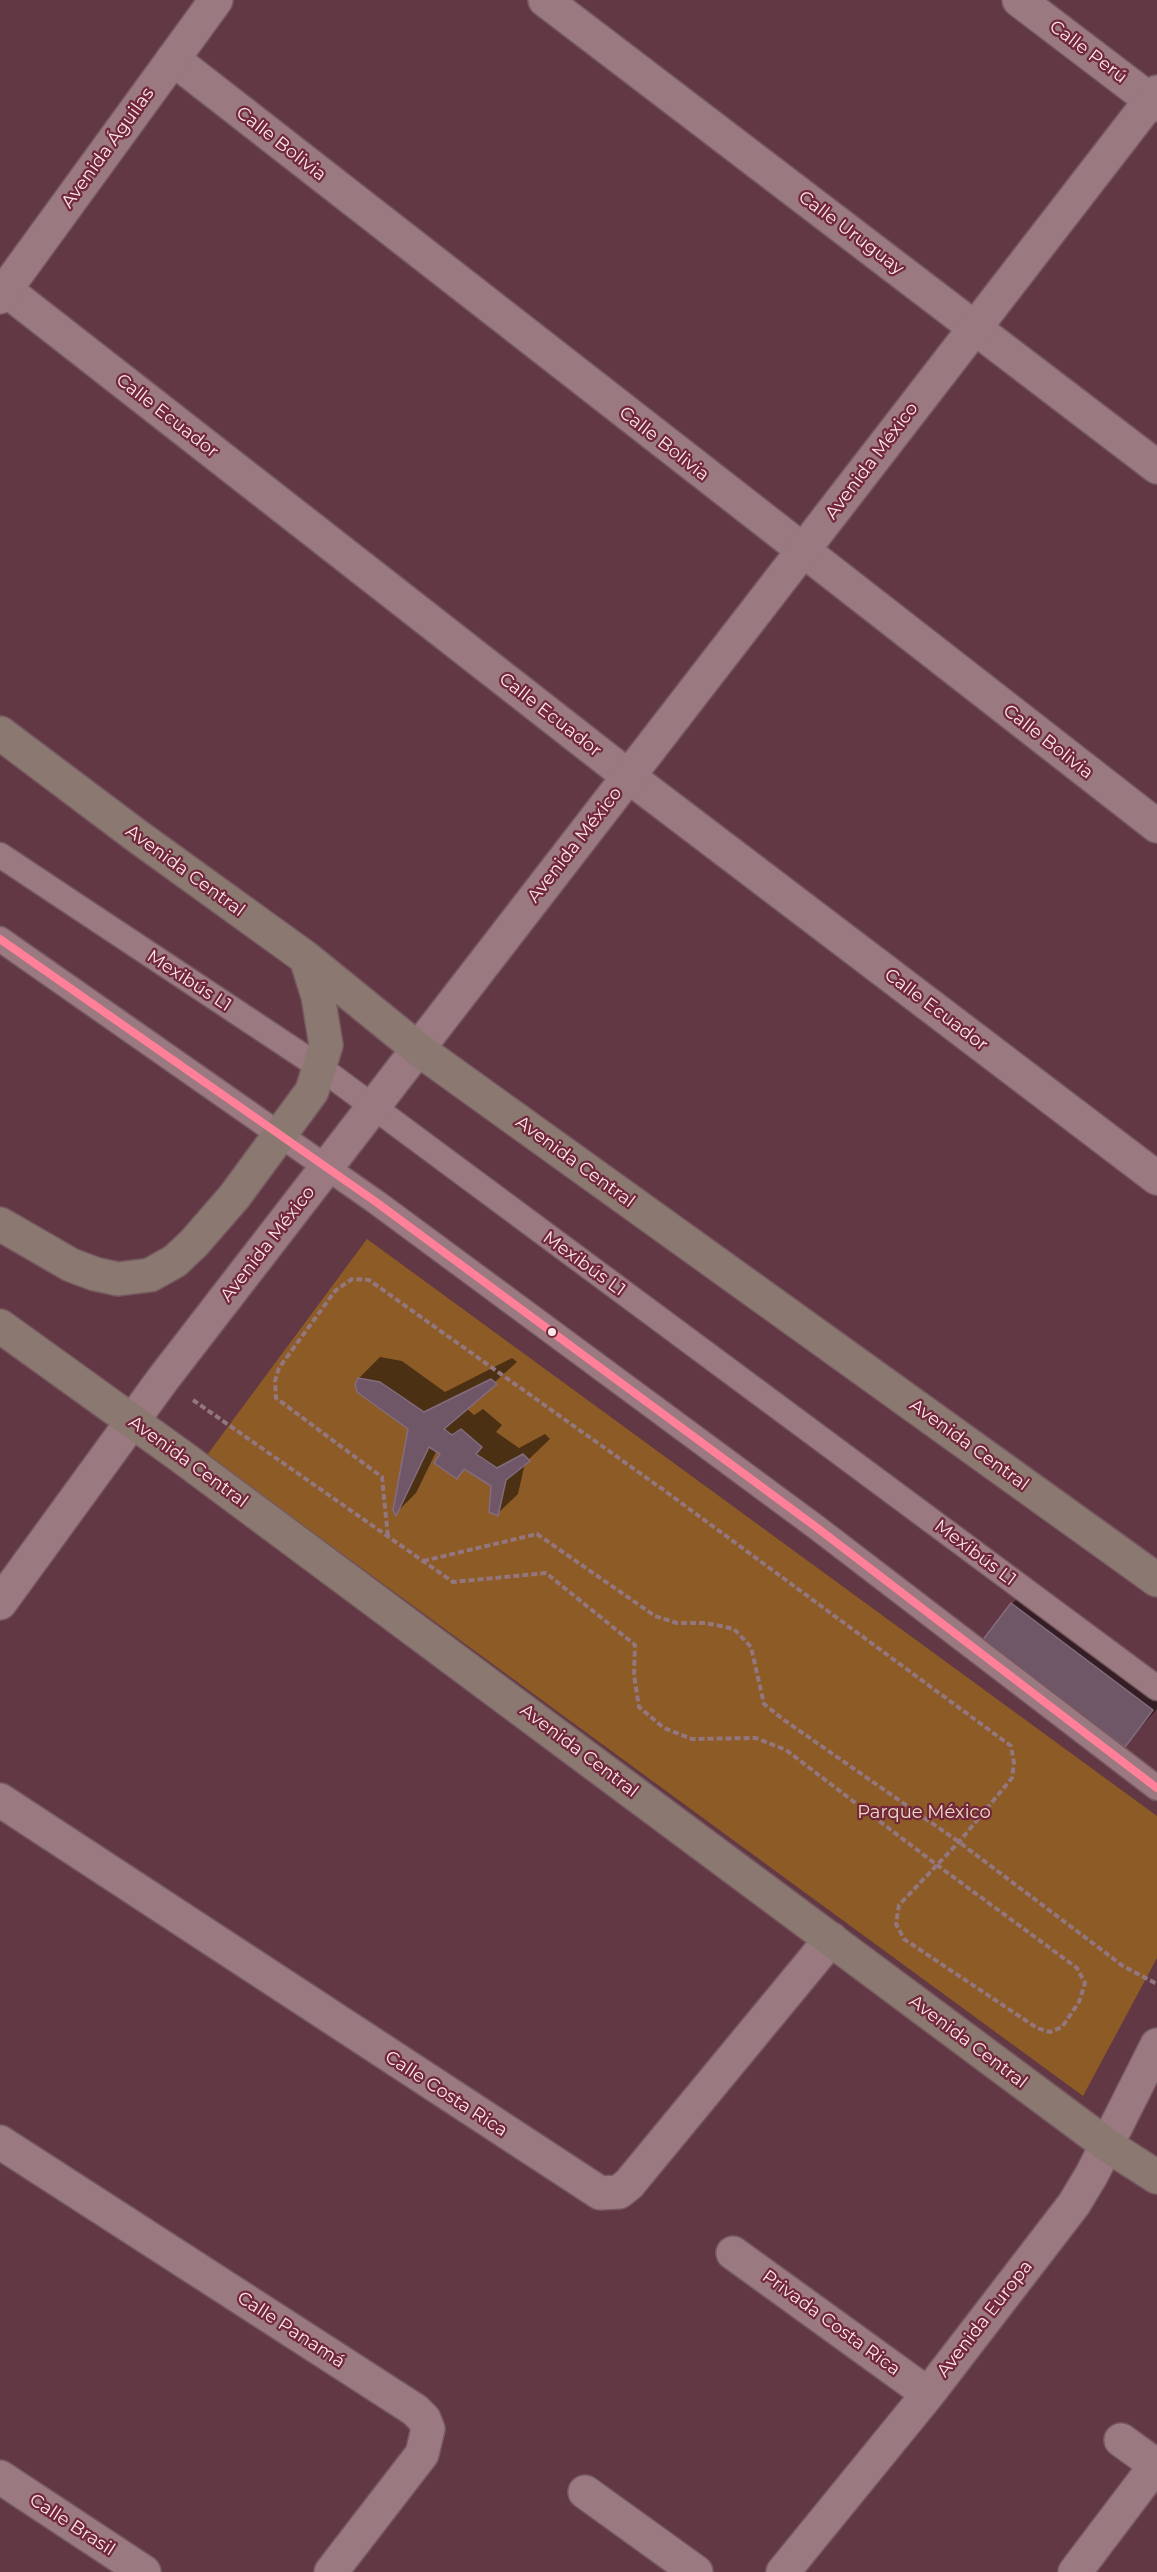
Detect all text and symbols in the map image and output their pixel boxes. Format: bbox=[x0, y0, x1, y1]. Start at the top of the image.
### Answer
street label: Calle Perú bbox=[1045, 16, 1131, 88]
street label: Avenida Águilas bbox=[57, 84, 159, 212]
street label: Calle Bolivia bbox=[232, 102, 330, 186]
street label: Calle Uruguay bbox=[794, 186, 908, 280]
street label: Calle Ecuador bbox=[112, 369, 222, 463]
street label: Avenida México bbox=[821, 398, 923, 524]
street label: Calle Bolivia bbox=[615, 402, 713, 486]
street label: Calle Ecuador bbox=[495, 668, 605, 762]
street label: Calle Bolivia bbox=[999, 700, 1097, 784]
street label: Avenida México bbox=[523, 783, 627, 907]
street label: Avenida Central bbox=[121, 821, 249, 921]
street label: Mexibús L1 bbox=[143, 946, 235, 1016]
street label: Calle Ecuador bbox=[880, 964, 992, 1056]
street label: Avenida Central bbox=[511, 1112, 639, 1212]
street label: Avenida México bbox=[216, 1182, 320, 1306]
street label: Mexibús L1 bbox=[539, 1227, 629, 1301]
unlabelled marker bbox=[546, 1326, 558, 1338]
street label: Avenida Central bbox=[905, 1395, 1033, 1495]
street label: Avenida Central bbox=[124, 1412, 252, 1512]
street label: Mexibús L1 bbox=[930, 1515, 1020, 1591]
street label: Avenida Central bbox=[516, 1700, 642, 1802]
park label: Parque México bbox=[857, 1802, 991, 1824]
street label: Avenida Central bbox=[905, 1991, 1031, 2093]
street label: Calle Costa Rica bbox=[381, 2046, 511, 2142]
street label: Avenida Europa bbox=[933, 2256, 1037, 2382]
street label: Privada Costa Rica bbox=[758, 2266, 904, 2380]
street label: Calle Panamá bbox=[233, 2287, 349, 2373]
street label: Calle Brasil bbox=[25, 2489, 119, 2561]

